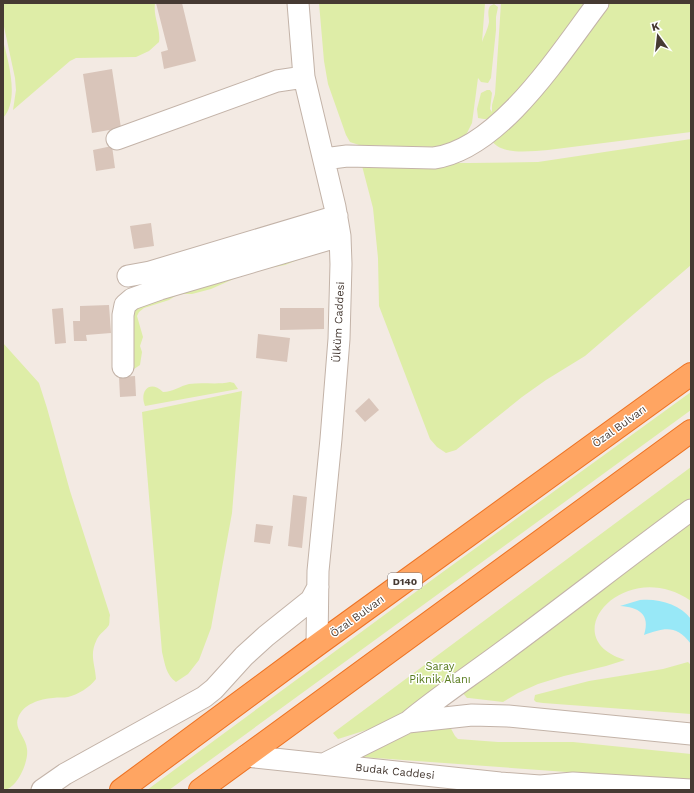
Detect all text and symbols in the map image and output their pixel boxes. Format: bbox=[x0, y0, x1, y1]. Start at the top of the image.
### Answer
north arrow bbox=[638, 16, 678, 56]
text: K bbox=[650, 19, 661, 34]
street label: Ülküm Caddesi bbox=[329, 281, 347, 363]
street label: Özal Bulvarı bbox=[589, 402, 649, 450]
road number: D140 bbox=[388, 573, 422, 589]
street label: Özal Bulvarı bbox=[327, 592, 387, 640]
park label: Saray Piknik Alanı bbox=[409, 660, 471, 686]
street label: Budak Caddesi bbox=[355, 761, 435, 782]

